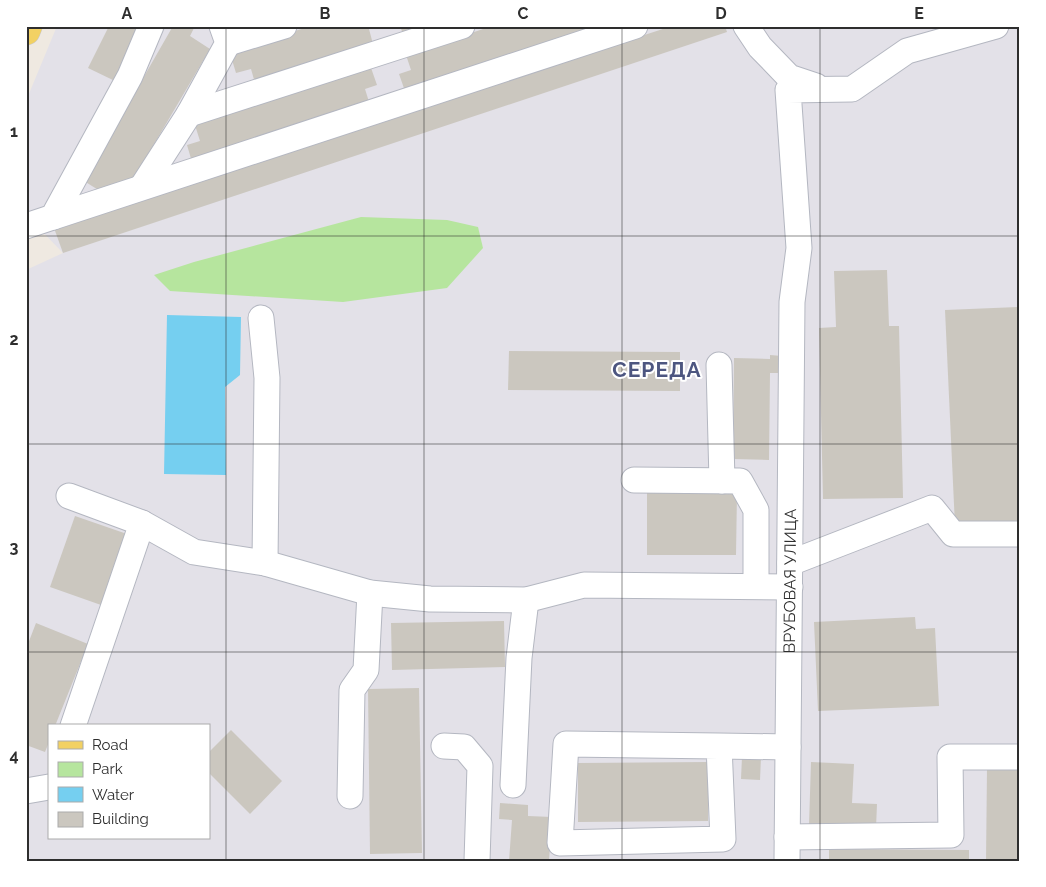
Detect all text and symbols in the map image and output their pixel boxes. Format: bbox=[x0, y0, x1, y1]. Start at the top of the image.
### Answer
text: A bbox=[122, 4, 133, 23]
text: B bbox=[320, 4, 331, 23]
text: C bbox=[518, 4, 529, 23]
text: D bbox=[715, 4, 727, 23]
text: E bbox=[914, 4, 924, 23]
text: 1 bbox=[10, 122, 18, 141]
text: 2 bbox=[9, 330, 19, 349]
district label: СЕРЕДА bbox=[612, 357, 702, 382]
street label: ВРУБОВАЯ УЛИЦА bbox=[779, 508, 800, 653]
text: 3 bbox=[10, 538, 19, 557]
legend bbox=[48, 724, 210, 840]
text: Road bbox=[92, 736, 128, 754]
text: 4 bbox=[9, 746, 19, 765]
text: Park bbox=[92, 760, 123, 778]
text: Water bbox=[92, 786, 135, 804]
text: Building bbox=[92, 810, 149, 828]

